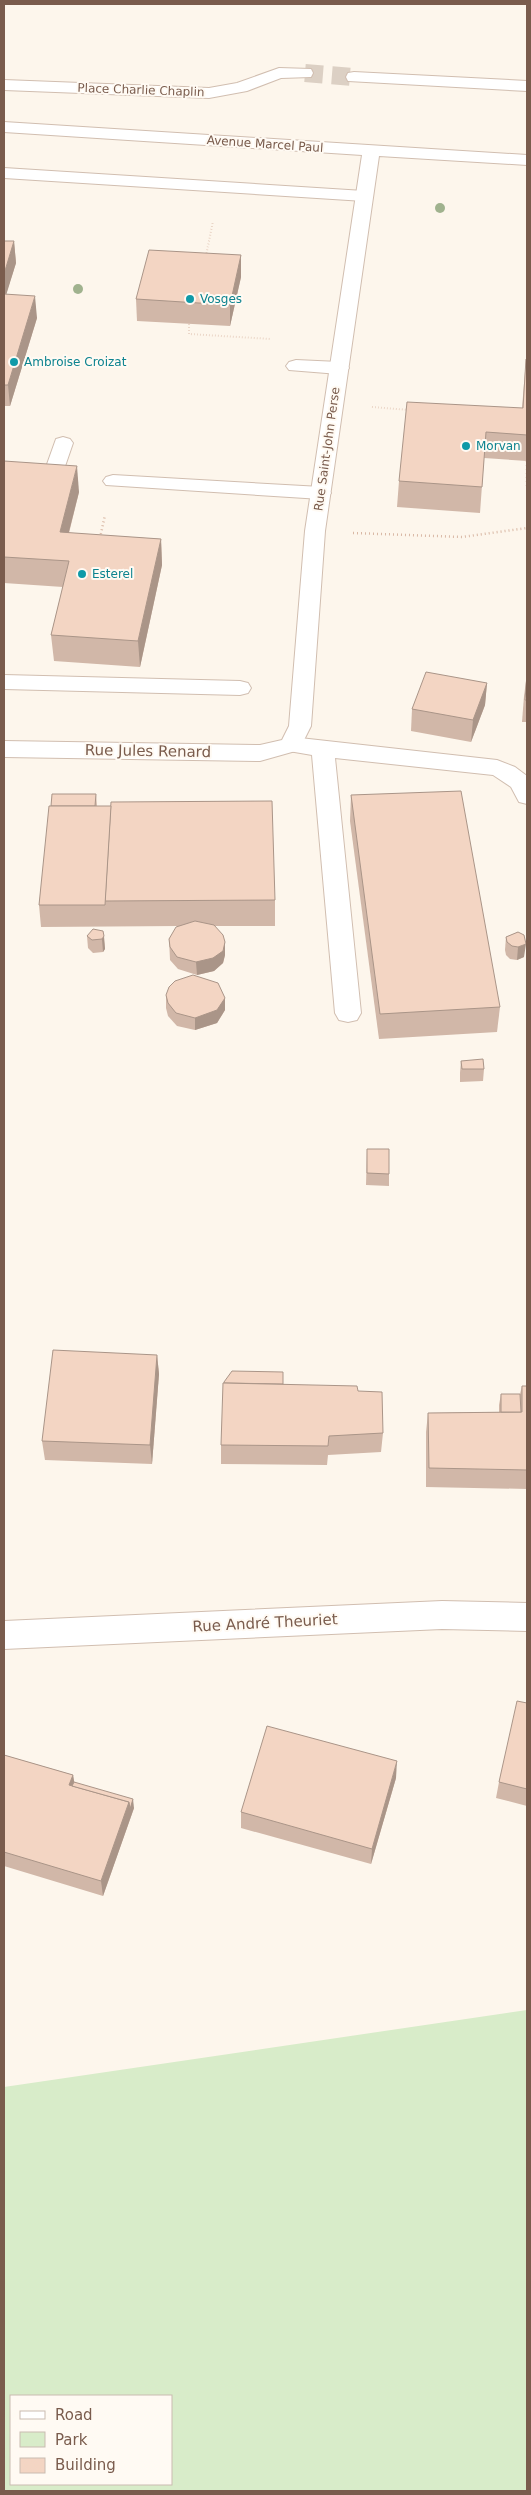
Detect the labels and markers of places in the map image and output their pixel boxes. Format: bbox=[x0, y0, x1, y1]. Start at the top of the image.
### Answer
place label: Vosges bbox=[200, 292, 242, 306]
marker: Vosges bbox=[184, 293, 196, 305]
place label: Ambroise Croizat bbox=[24, 355, 127, 369]
marker: Ambroise Croizat bbox=[8, 356, 20, 368]
place label: Morvan bbox=[476, 439, 521, 453]
marker: Morvan bbox=[460, 440, 472, 452]
place label: Esterel bbox=[92, 567, 133, 581]
marker: Esterel bbox=[76, 568, 88, 580]

